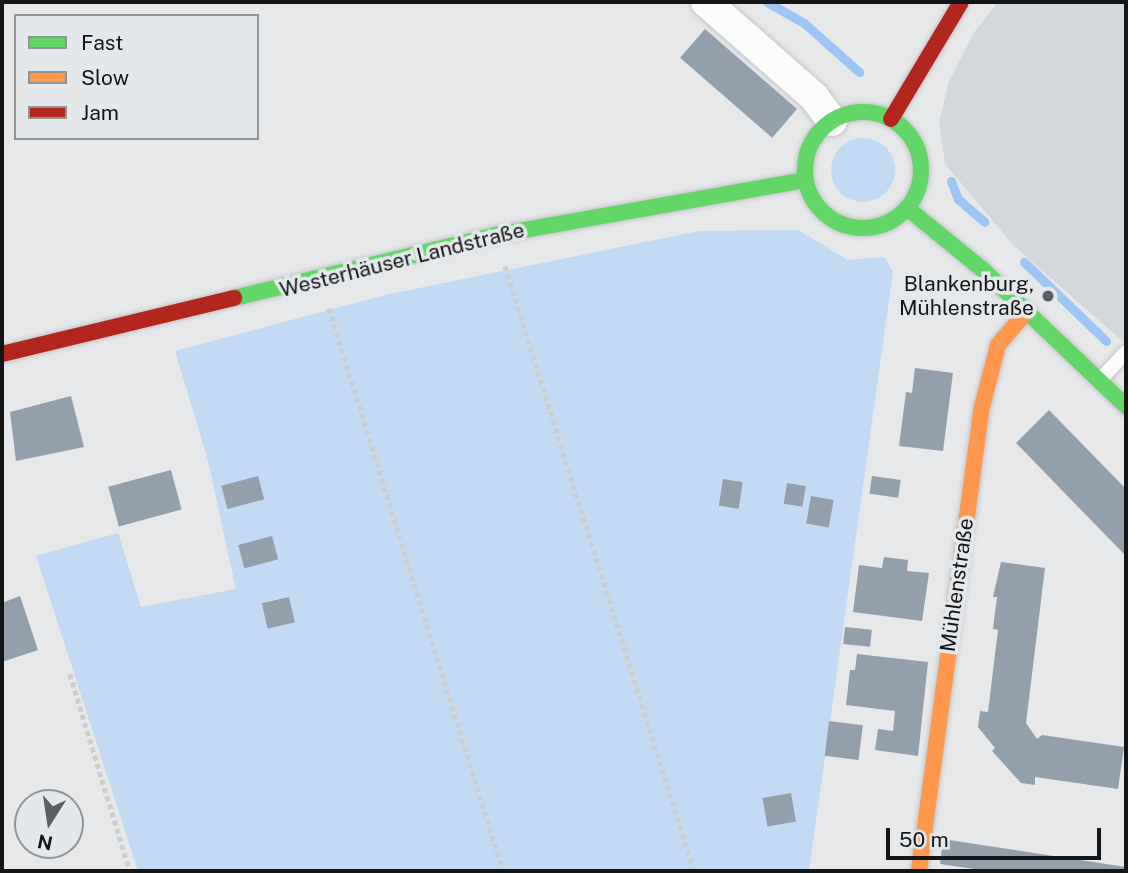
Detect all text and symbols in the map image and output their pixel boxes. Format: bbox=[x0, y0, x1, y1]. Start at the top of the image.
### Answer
legend bbox=[14, 14, 259, 140]
text: Fast bbox=[81, 30, 123, 55]
text: Slow bbox=[81, 65, 129, 90]
text: Jam bbox=[81, 100, 119, 125]
street label: Westerhäuser Landstraße bbox=[277, 217, 527, 303]
place label: Blankenburg, Mühlenstraße bbox=[899, 271, 1034, 321]
marker: Blankenburg, Mühlenstraße bbox=[1040, 288, 1056, 304]
street label: Mühlenstraße bbox=[935, 516, 979, 654]
north arrow bbox=[14, 789, 84, 859]
scale bar bbox=[890, 814, 1105, 858]
text: 50 m bbox=[899, 827, 949, 852]
text: N bbox=[36, 830, 55, 855]

